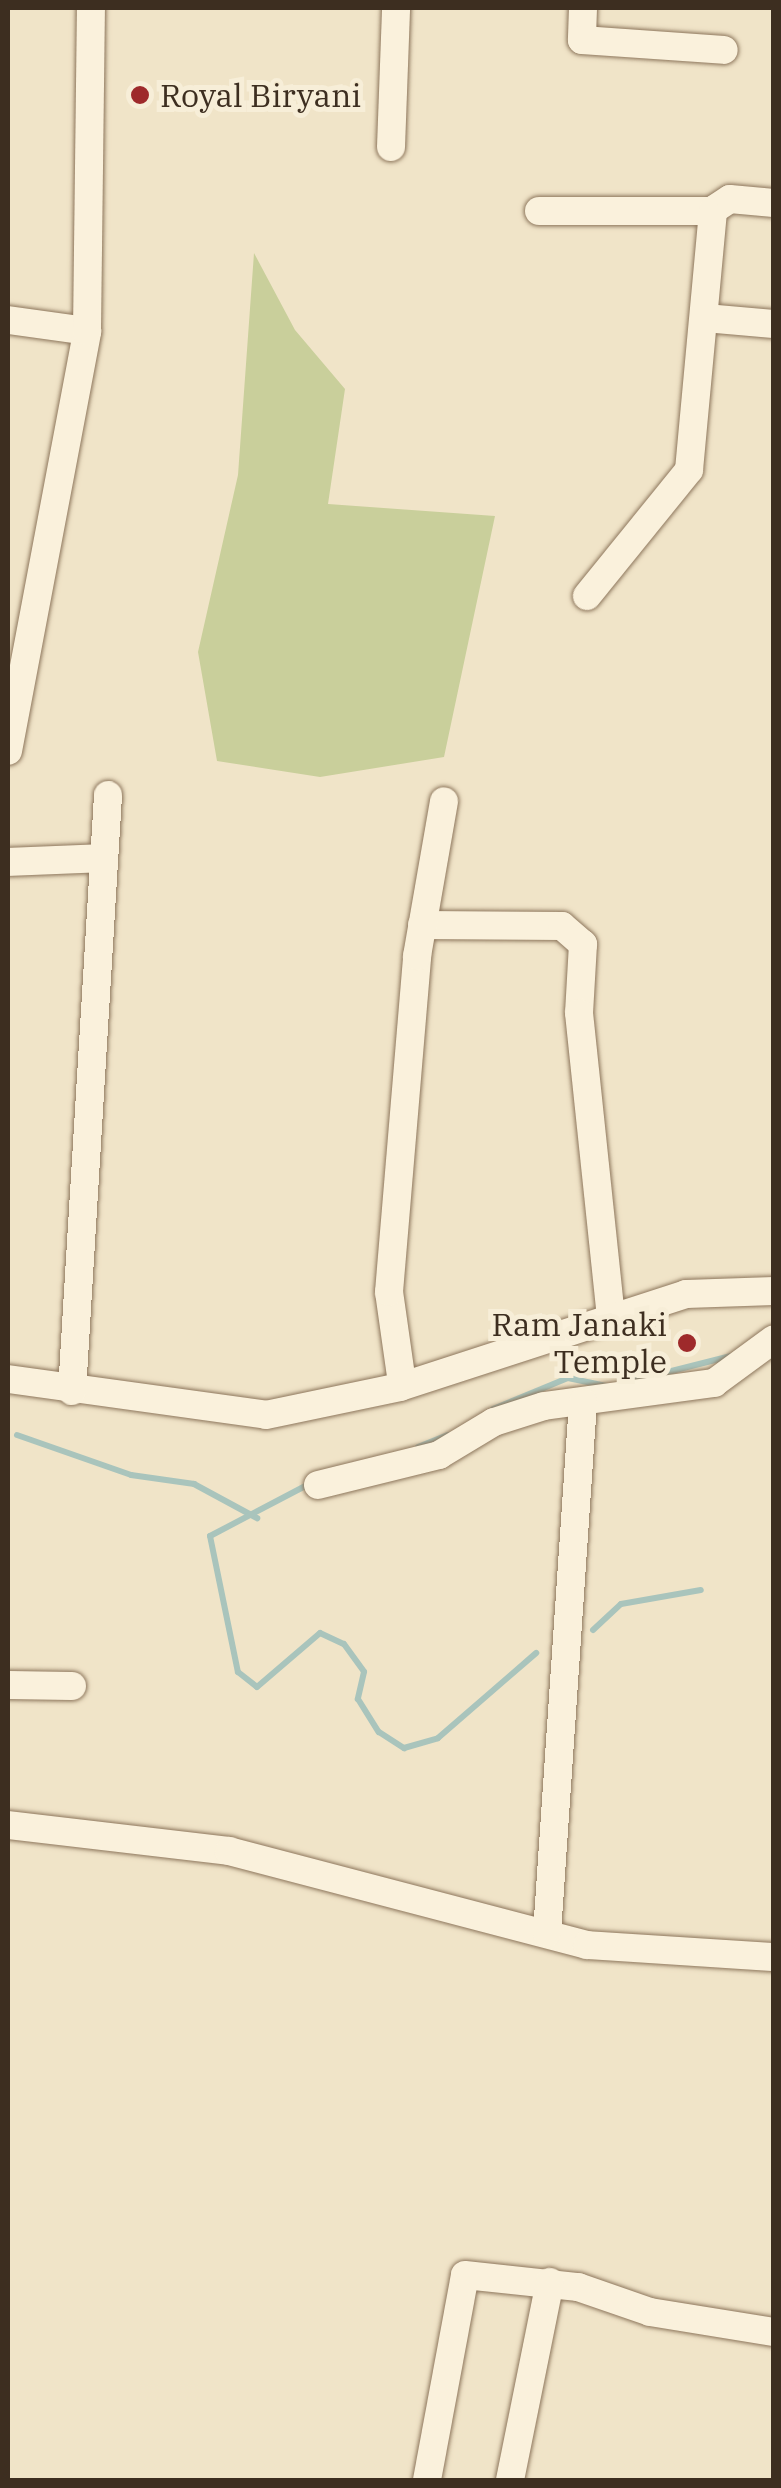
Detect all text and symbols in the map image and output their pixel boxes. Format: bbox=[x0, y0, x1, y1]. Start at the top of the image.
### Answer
place label: Royal Biryani bbox=[160, 76, 361, 114]
marker: Royal Biryani bbox=[129, 84, 151, 106]
place label: Ram Janaki Temple bbox=[491, 1306, 667, 1381]
marker: Ram Janaki Temple bbox=[676, 1332, 698, 1354]

